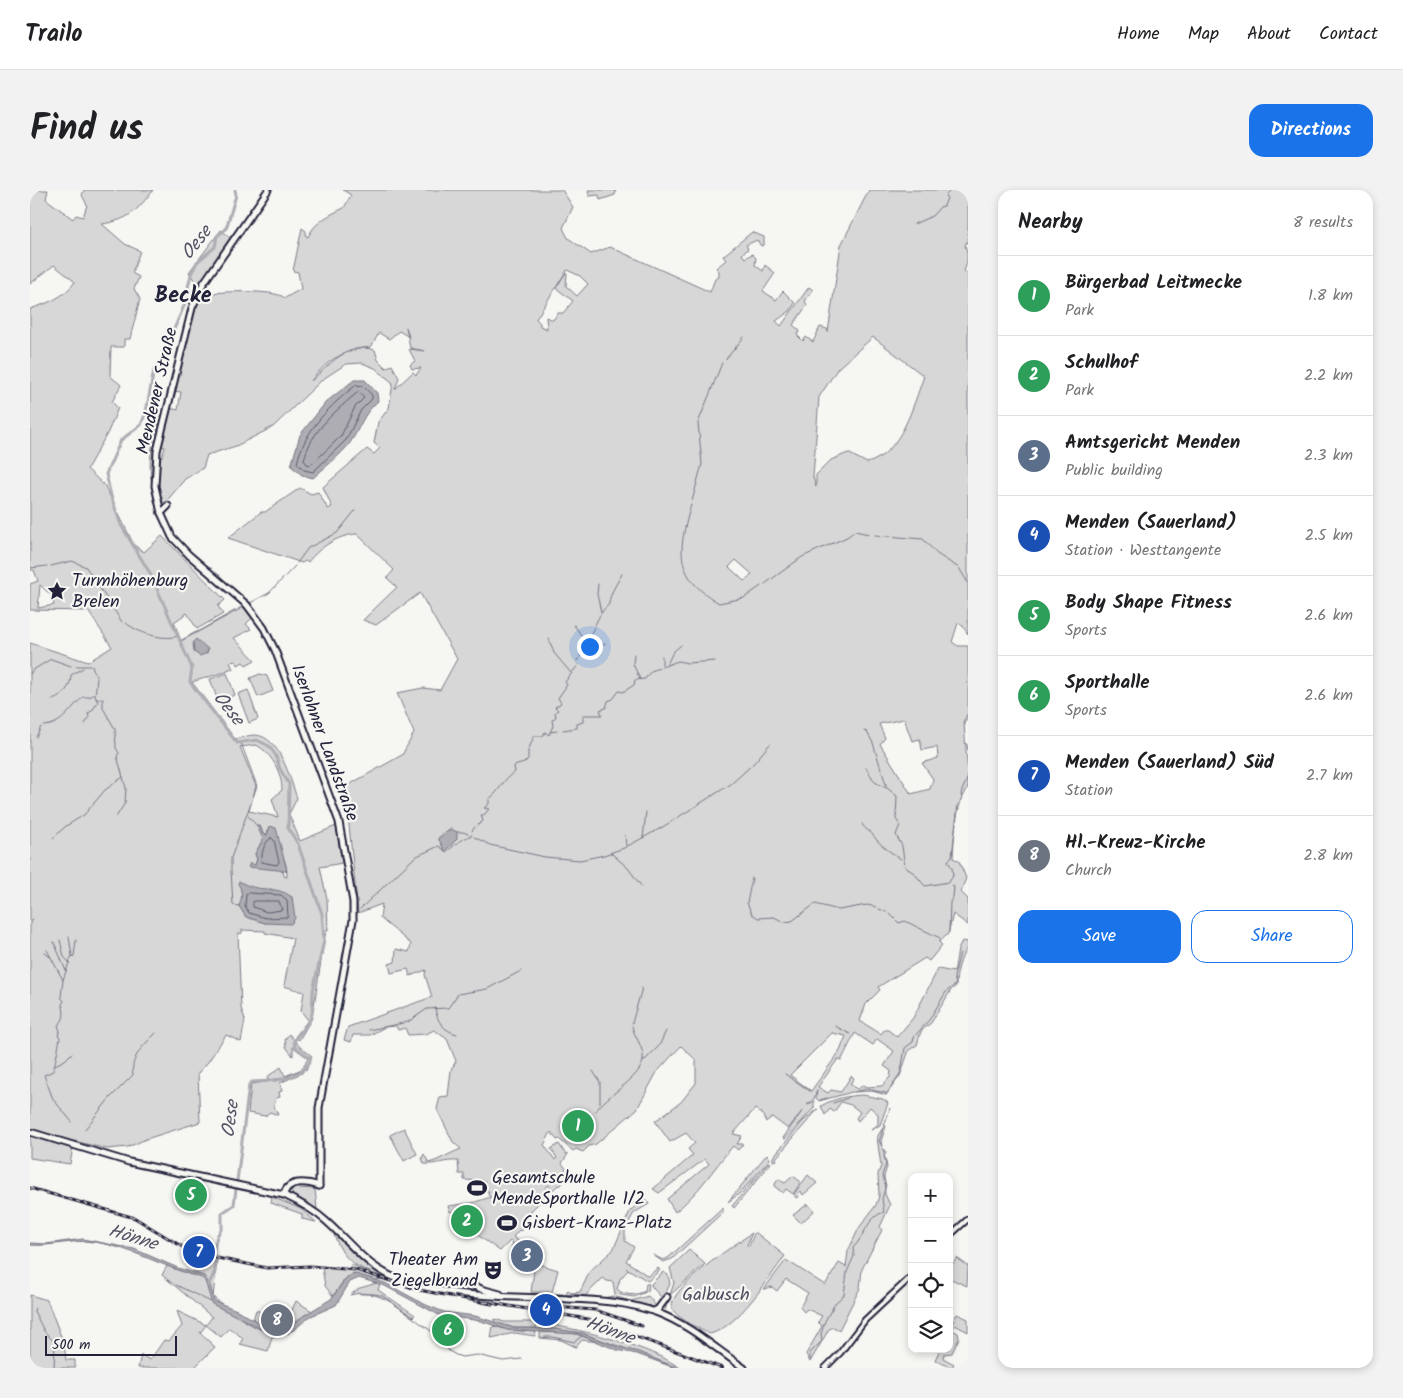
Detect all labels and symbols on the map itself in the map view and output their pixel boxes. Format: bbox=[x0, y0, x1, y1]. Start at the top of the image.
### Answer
water label: Oese bbox=[174, 217, 222, 267]
district label: Becke bbox=[155, 279, 212, 314]
street label: Mendener Straße bbox=[129, 325, 187, 457]
place label: Turmhöhenburg Brelen bbox=[72, 567, 188, 617]
place icon: Turmhöhenburg Brelen bbox=[46, 580, 68, 602]
your location bbox=[577, 634, 603, 660]
street label: Iserlohner Landstraße bbox=[282, 661, 366, 825]
water label: Oese bbox=[205, 685, 253, 735]
water label: Oese bbox=[214, 1096, 248, 1139]
pin: 1 bbox=[562, 1107, 594, 1145]
place label: Gesamtschule MendeSporthalle 1/2 bbox=[492, 1164, 645, 1214]
pin: 5 bbox=[175, 1176, 207, 1214]
sports icon: Gesamtschule MendeSporthalle 1/2 bbox=[466, 1177, 488, 1199]
pin: 2 bbox=[451, 1202, 483, 1240]
place label: Gisbert-Kranz-Platz bbox=[522, 1209, 672, 1238]
sports icon: Gisbert-Kranz-Platz bbox=[496, 1212, 518, 1234]
water label: Hönne bbox=[105, 1216, 164, 1260]
pin: 7 bbox=[183, 1233, 215, 1271]
pin: 3 bbox=[511, 1237, 543, 1275]
place label: Theater Am Ziegelbrand bbox=[389, 1246, 479, 1296]
theatre icon: Theater Am Ziegelbrand bbox=[482, 1259, 504, 1281]
park label: Galbusch bbox=[682, 1281, 750, 1310]
pin: 4 bbox=[530, 1291, 562, 1329]
pin: 8 bbox=[261, 1301, 293, 1339]
water label: Hönne bbox=[581, 1308, 641, 1355]
pin: 6 bbox=[432, 1311, 464, 1349]
scale bar bbox=[45, 1333, 178, 1356]

